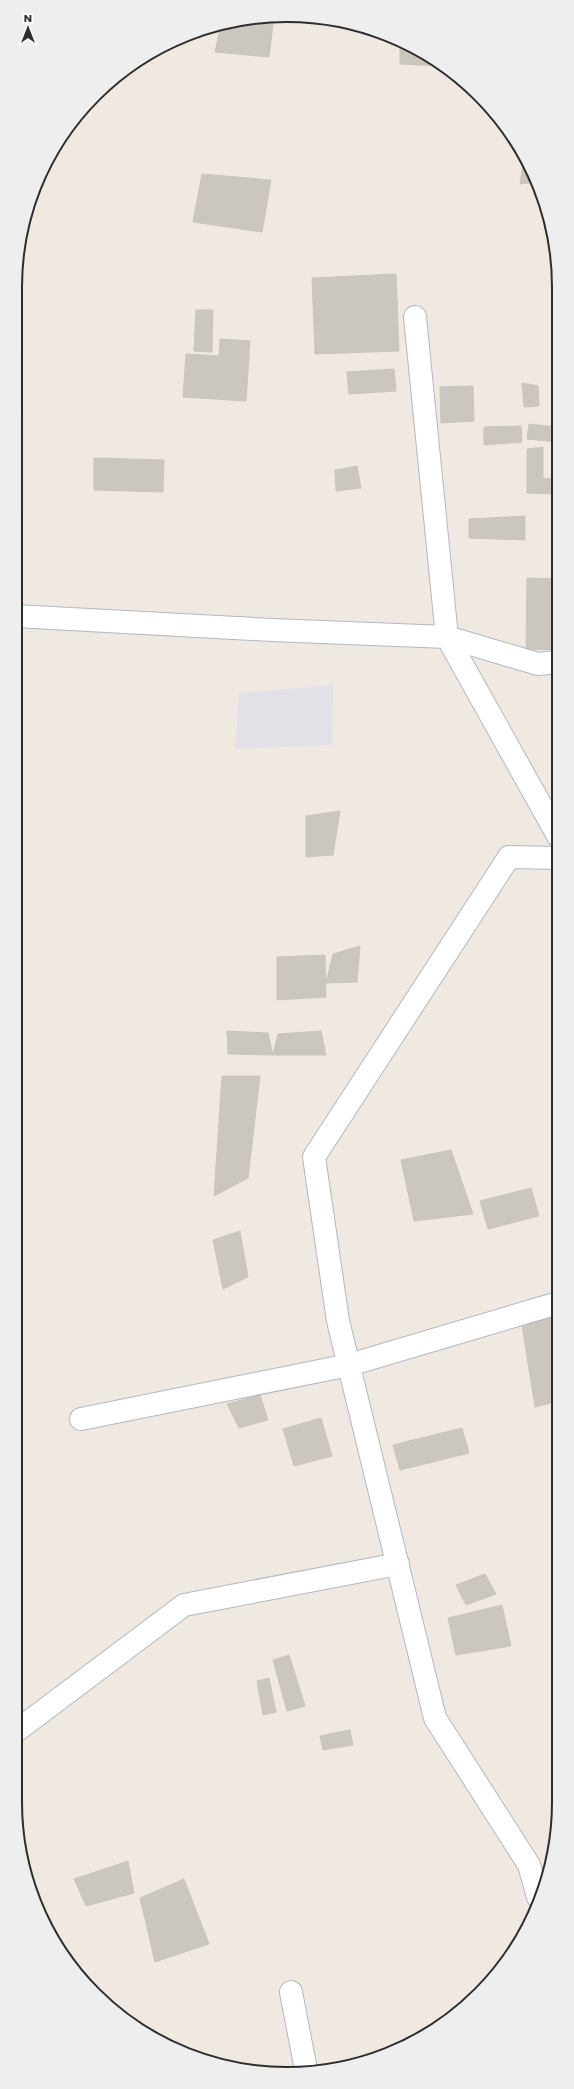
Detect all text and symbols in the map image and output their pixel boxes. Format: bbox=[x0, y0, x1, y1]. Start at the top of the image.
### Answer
north arrow bbox=[8, 8, 48, 48]
text: N bbox=[24, 10, 32, 26]

